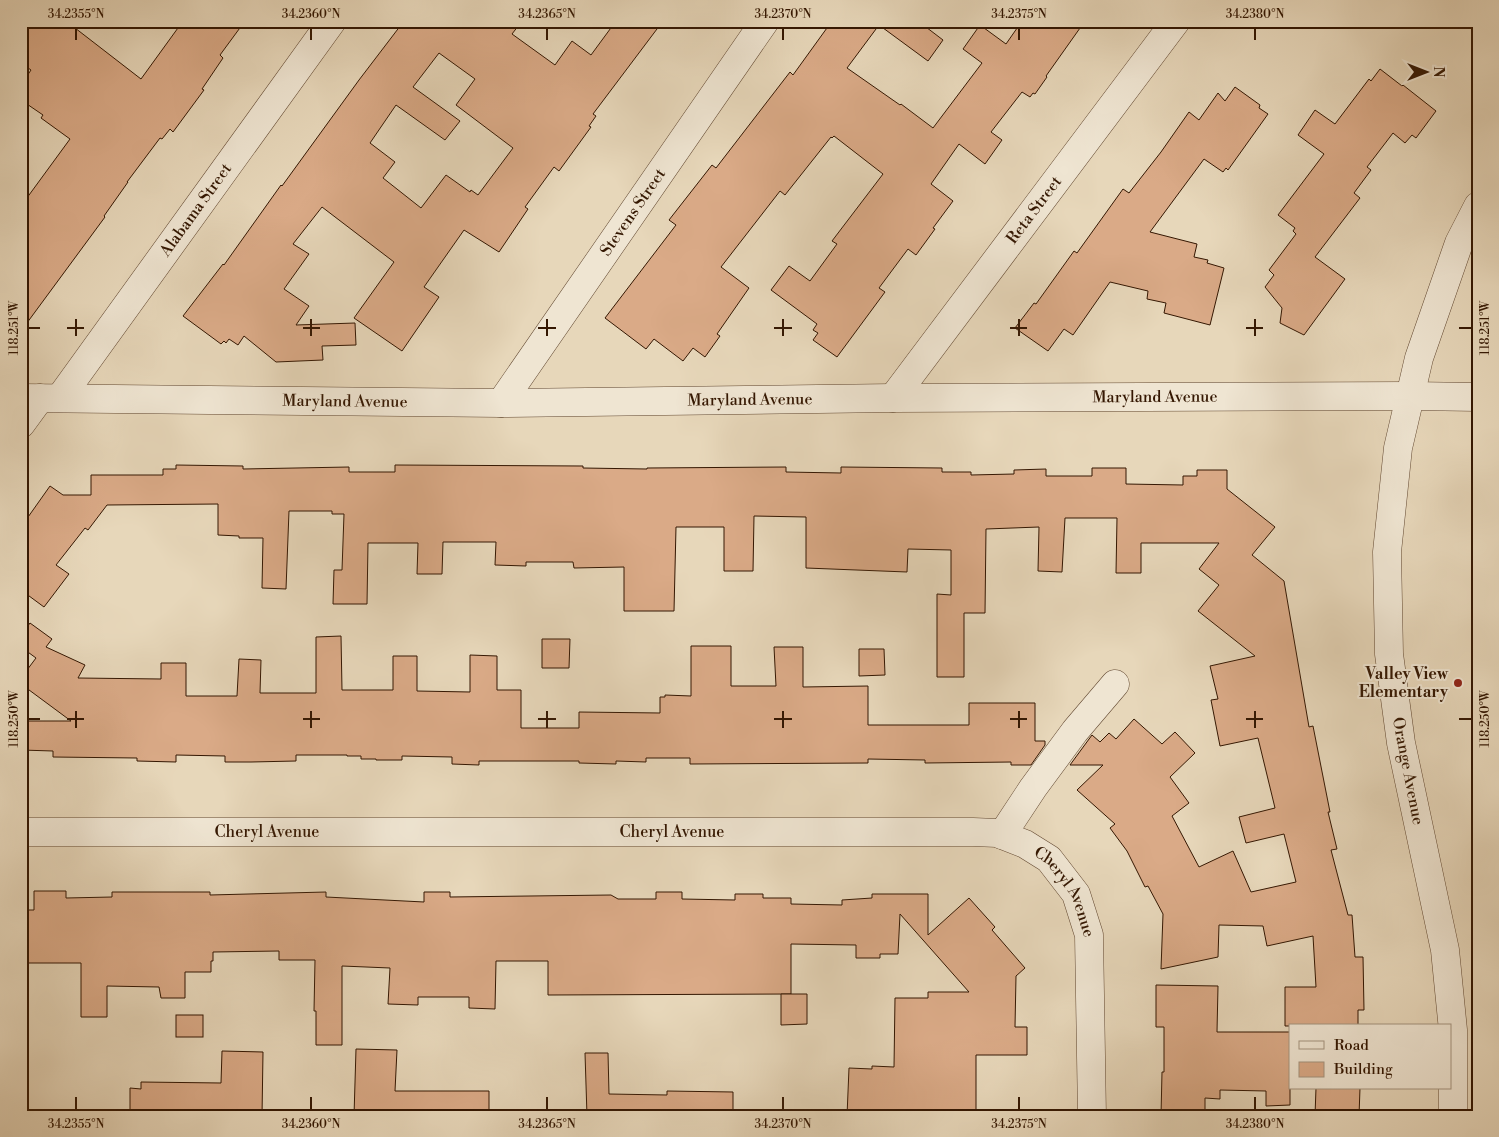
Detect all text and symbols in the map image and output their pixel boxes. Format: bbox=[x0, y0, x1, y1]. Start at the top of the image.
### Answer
text: 34.2355°N bbox=[48, 7, 104, 22]
text: 34.2360°N bbox=[282, 7, 340, 22]
text: 34.2365°N bbox=[518, 7, 576, 22]
text: 34.2370°N bbox=[755, 7, 812, 22]
text: 34.2375°N bbox=[991, 7, 1047, 22]
text: 34.2380°N bbox=[1226, 7, 1284, 22]
north arrow bbox=[1402, 48, 1452, 98]
text: N bbox=[1429, 66, 1447, 78]
street label: Alabama Street bbox=[155, 159, 236, 261]
street label: Stevens Street bbox=[596, 164, 670, 260]
street label: Reta Street bbox=[1002, 172, 1066, 248]
text: 118.251°W bbox=[7, 300, 22, 355]
text: 118.251°W bbox=[1478, 300, 1493, 355]
street label: Maryland Avenue bbox=[1092, 387, 1218, 407]
street label: Maryland Avenue bbox=[687, 389, 813, 411]
street label: Maryland Avenue bbox=[282, 391, 408, 412]
place label: Valley View Elementary bbox=[1359, 664, 1449, 702]
marker: Valley View Elementary bbox=[1452, 677, 1464, 689]
text: 118.250°W bbox=[7, 689, 22, 748]
text: 118.250°W bbox=[1478, 689, 1493, 748]
street label: Orange Avenue bbox=[1388, 715, 1428, 827]
street label: Cheryl Avenue bbox=[215, 822, 319, 842]
street label: Cheryl Avenue bbox=[620, 822, 724, 842]
street label: Cheryl Avenue bbox=[1030, 842, 1099, 940]
legend bbox=[1289, 1024, 1452, 1090]
text: Road bbox=[1334, 1036, 1369, 1055]
text: Building bbox=[1333, 1060, 1393, 1079]
text: 34.2355°N bbox=[48, 1117, 104, 1132]
text: 34.2360°N bbox=[282, 1117, 340, 1132]
text: 34.2365°N bbox=[518, 1117, 576, 1132]
text: 34.2370°N bbox=[755, 1117, 812, 1132]
text: 34.2375°N bbox=[991, 1117, 1047, 1132]
text: 34.2380°N bbox=[1226, 1117, 1284, 1132]

